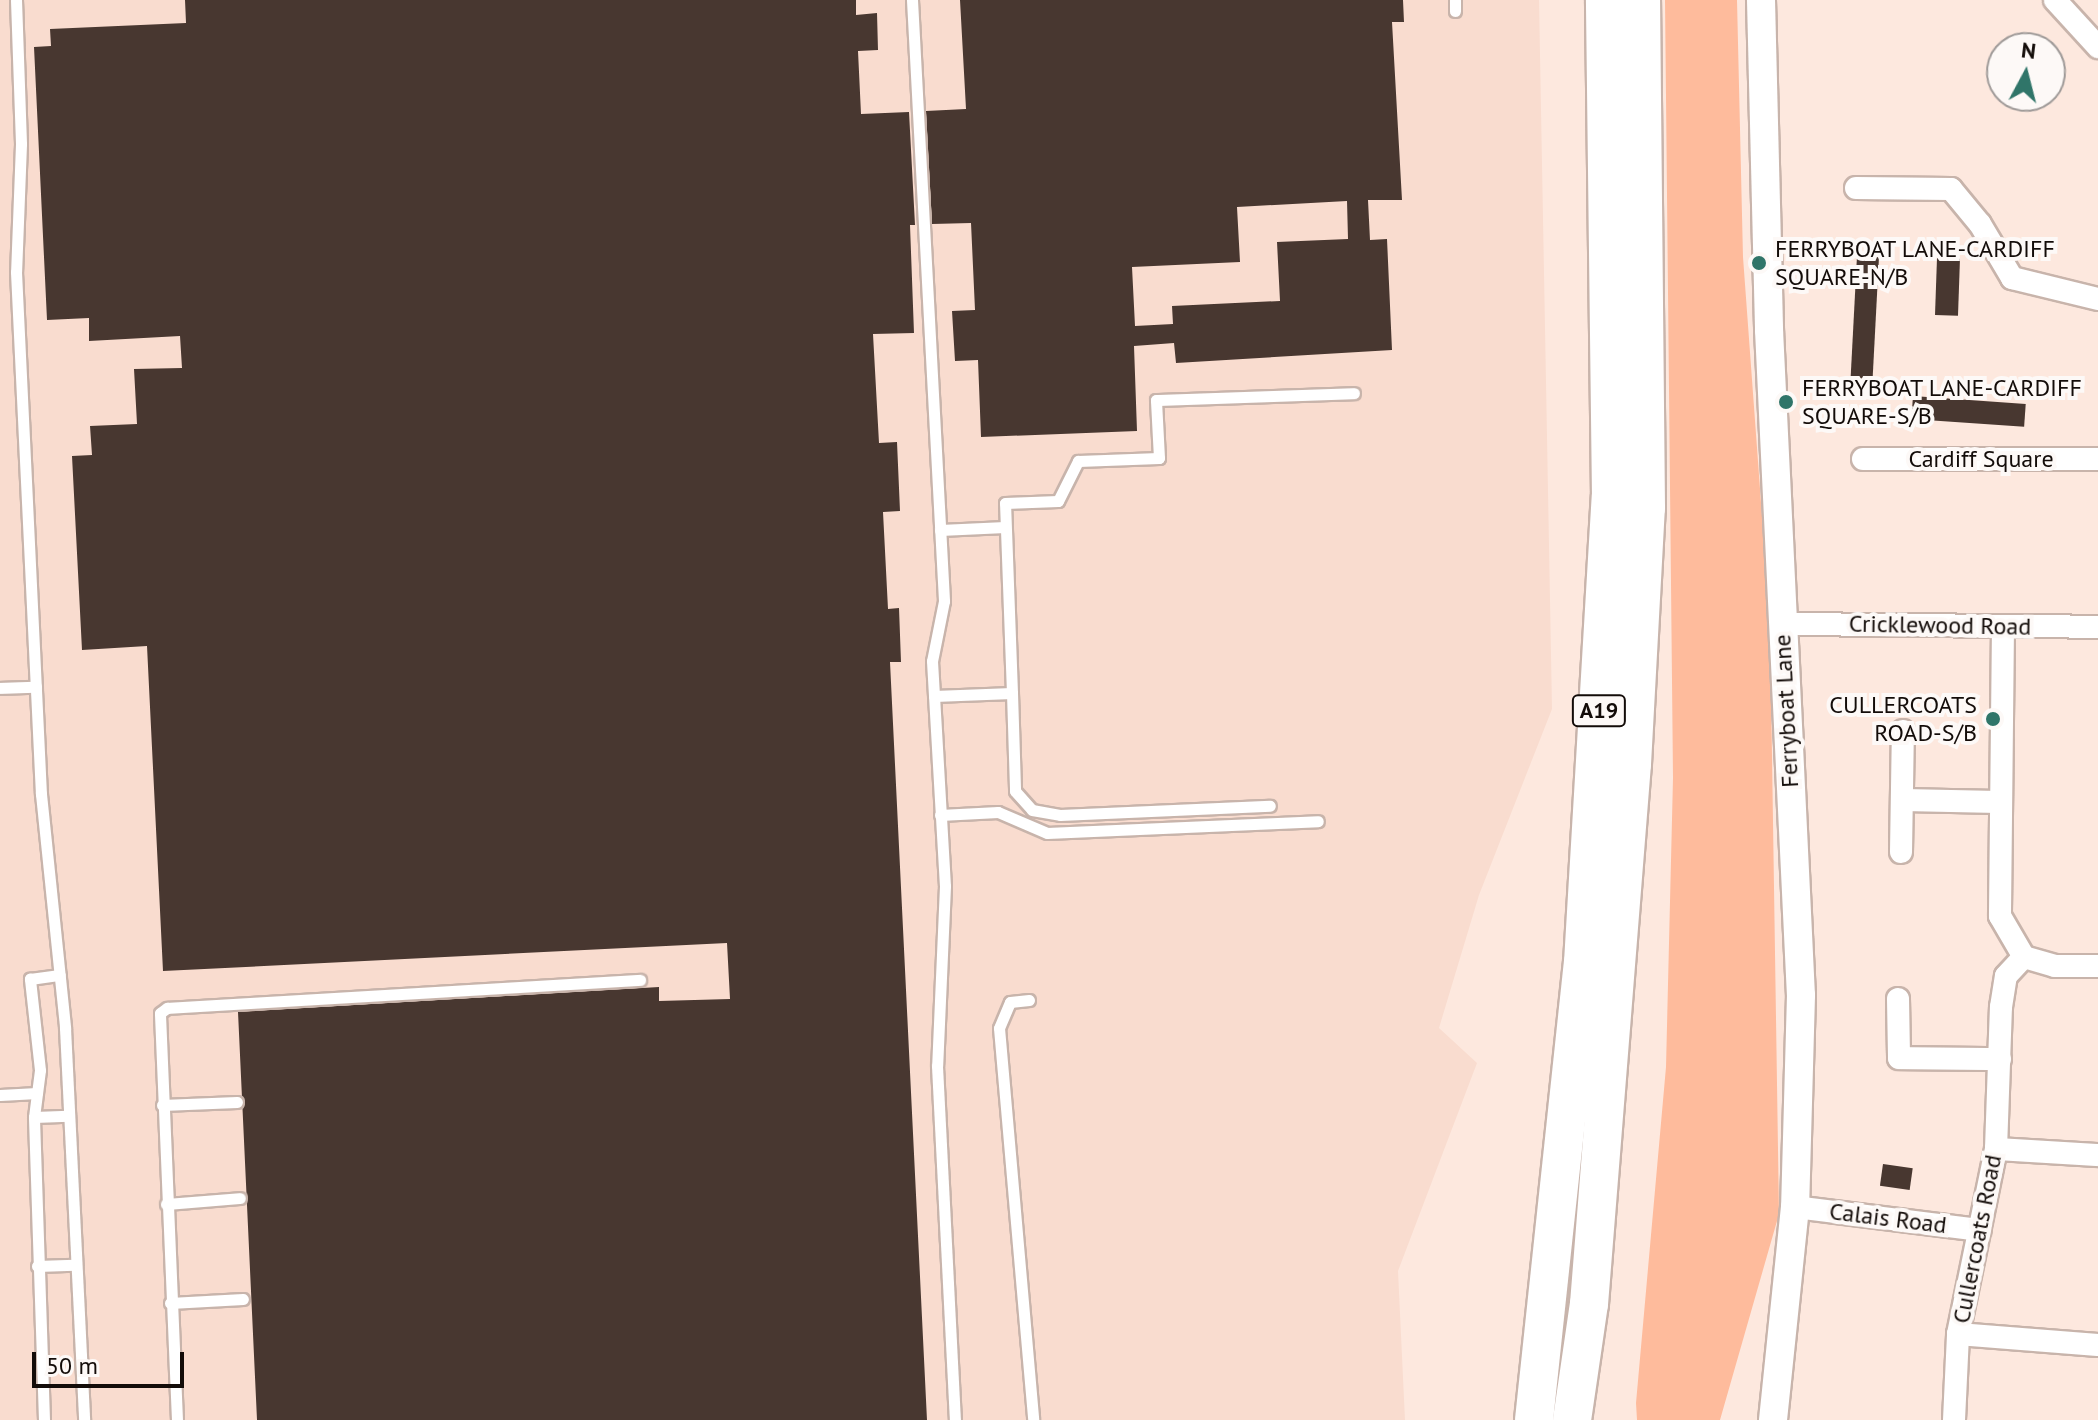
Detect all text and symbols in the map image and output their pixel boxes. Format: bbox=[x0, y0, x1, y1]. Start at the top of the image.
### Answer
north arrow bbox=[1986, 32, 2066, 112]
text: N bbox=[2020, 35, 2038, 65]
place label: FERRYBOAT LANE-CARDIFF SQUARE-N/B bbox=[1775, 235, 2056, 291]
marker: FERRYBOAT LANE-CARDIFF SQUARE-N/B bbox=[1750, 254, 1768, 272]
place label: FERRYBOAT LANE-CARDIFF SQUARE-S/B bbox=[1802, 374, 2083, 430]
marker: FERRYBOAT LANE-CARDIFF SQUARE-S/B bbox=[1777, 393, 1795, 411]
street label: Cardiff Square bbox=[1908, 445, 2054, 473]
street label: Cricklewood Road bbox=[1849, 609, 2031, 641]
street label: Ferryboat Lane bbox=[1768, 634, 1804, 788]
place label: CULLERCOATS ROAD-S/B bbox=[1829, 691, 1977, 747]
road number: A19 bbox=[1571, 693, 1627, 729]
marker: CULLERCOATS ROAD-S/B bbox=[1984, 710, 2002, 728]
street label: Cullercoats Road bbox=[1947, 1152, 2007, 1326]
street label: Calais Road bbox=[1828, 1197, 1948, 1239]
scale bar bbox=[36, 1336, 188, 1386]
text: 50 m bbox=[46, 1350, 98, 1381]

